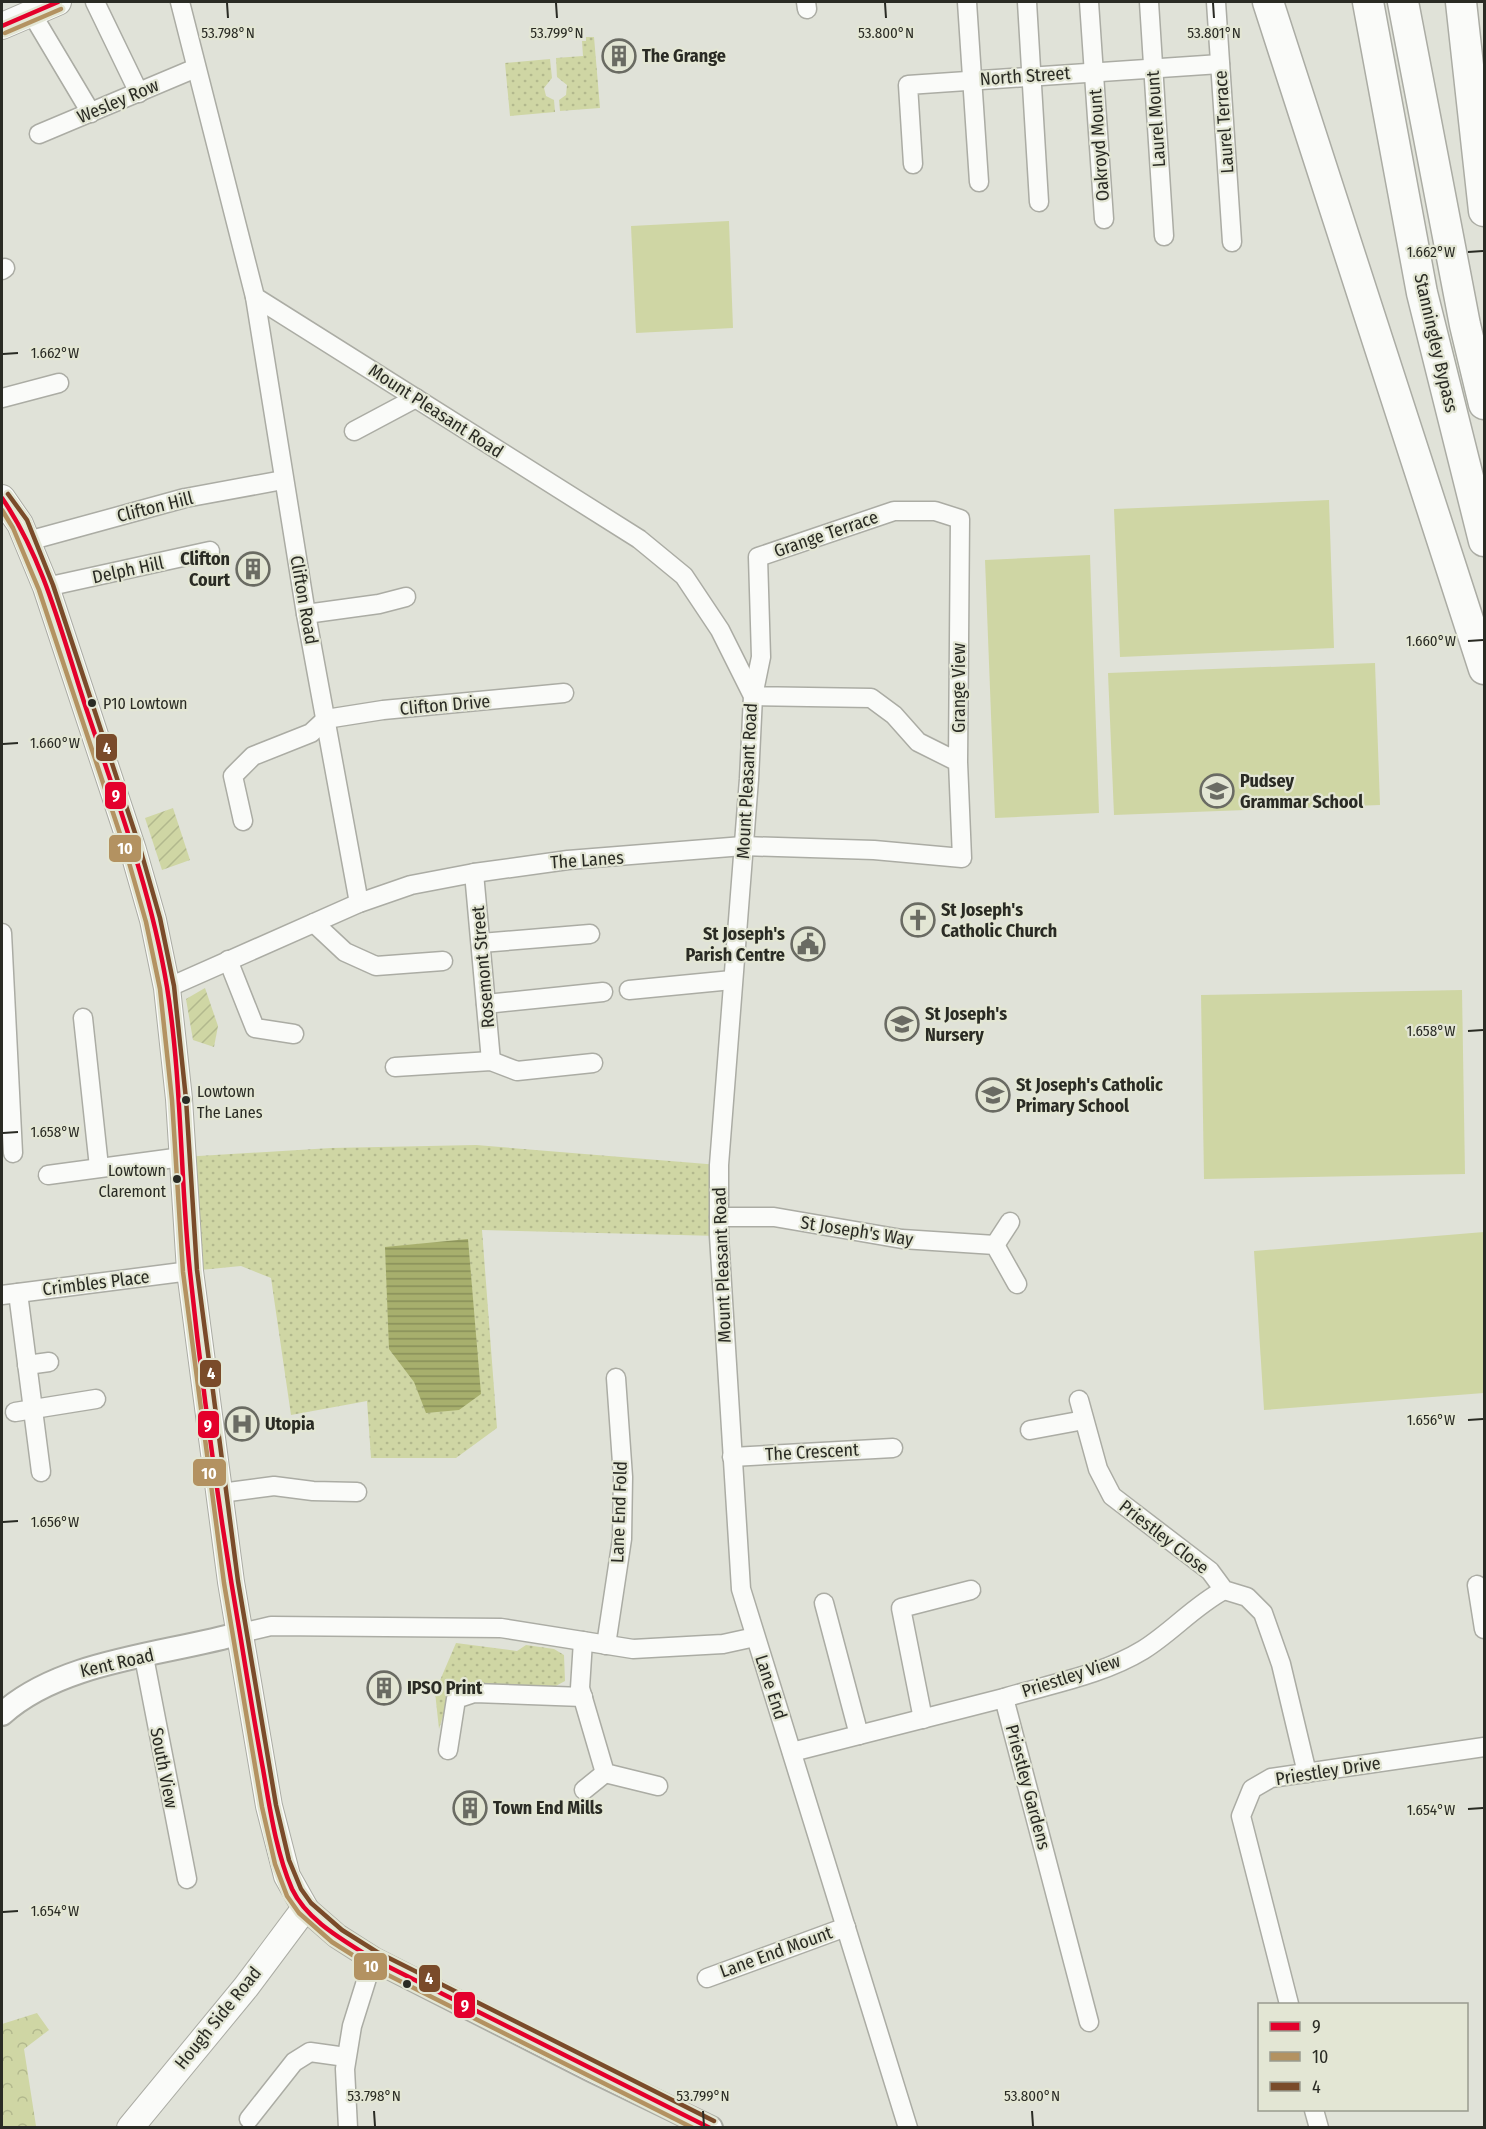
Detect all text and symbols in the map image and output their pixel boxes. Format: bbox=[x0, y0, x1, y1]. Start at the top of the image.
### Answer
text: 53.798°N bbox=[201, 24, 255, 42]
text: 53.799°N bbox=[530, 24, 584, 42]
text: 53.800°N bbox=[858, 24, 914, 42]
text: 53.801°N bbox=[1187, 24, 1241, 42]
building icon: The Grange bbox=[601, 38, 637, 74]
place label: The Grange bbox=[642, 45, 726, 67]
street label: North Street bbox=[979, 62, 1071, 90]
street label: Laurel Mount bbox=[1142, 70, 1170, 168]
street label: Laurel Terrace bbox=[1209, 70, 1239, 174]
street label: Wesley Row bbox=[74, 74, 162, 128]
street label: Oakroyd Mount bbox=[1084, 88, 1114, 202]
text: 1.662°W bbox=[1407, 243, 1455, 261]
street label: Stanningley Bypass bbox=[1409, 271, 1463, 415]
text: 1.662°W bbox=[31, 344, 79, 362]
street label: Mount Pleasant Road bbox=[365, 359, 507, 463]
street label: Clifton Hill bbox=[115, 487, 196, 527]
street label: Grange Terrace bbox=[771, 506, 881, 562]
place label: Clifton Court bbox=[180, 548, 231, 591]
building icon: Clifton Court bbox=[235, 551, 271, 587]
street label: Delph Hill bbox=[90, 552, 166, 588]
street label: Clifton Road bbox=[285, 554, 323, 646]
text: 1.660°W bbox=[1406, 632, 1456, 650]
street label: Grange View bbox=[948, 643, 970, 733]
street label: Clifton Drive bbox=[399, 690, 491, 720]
place label: P10 Lowtown bbox=[103, 694, 188, 713]
marker: P10 Lowtown bbox=[86, 697, 98, 709]
street label: Mount Pleasant Road bbox=[732, 703, 762, 859]
line badge: 4 bbox=[95, 733, 118, 762]
text: 1.660°W bbox=[30, 734, 80, 752]
text: 4 bbox=[103, 739, 111, 758]
place label: Pudsey Grammar School bbox=[1240, 770, 1363, 813]
school or university icon: Pudsey Grammar School bbox=[1199, 773, 1235, 809]
line badge: 9 bbox=[104, 781, 127, 810]
text: 9 bbox=[112, 786, 120, 805]
line badge: 10 bbox=[108, 834, 142, 863]
text: 10 bbox=[117, 839, 133, 858]
street label: The Lanes bbox=[549, 846, 625, 874]
place label: St Joseph's Catholic Church bbox=[941, 899, 1057, 942]
church icon: St Joseph's Catholic Church bbox=[900, 902, 936, 938]
street label: Rosemont Street bbox=[467, 905, 499, 1029]
place label: St Joseph's Parish Centre bbox=[686, 923, 785, 966]
public building icon: St Joseph's Parish Centre bbox=[790, 926, 826, 962]
place label: St Joseph's Nursery bbox=[925, 1003, 1007, 1046]
school or university icon: St Joseph's Nursery bbox=[884, 1006, 920, 1042]
text: 1.658°W bbox=[1407, 1022, 1455, 1040]
place label: St Joseph's Catholic Primary School bbox=[1016, 1074, 1163, 1117]
school or university icon: St Joseph's Catholic Primary School bbox=[975, 1077, 1011, 1113]
place label: Lowtown The Lanes bbox=[197, 1082, 263, 1122]
marker: Lowtown The Lanes bbox=[180, 1094, 192, 1106]
text: 1.658°W bbox=[31, 1123, 79, 1141]
place label: Lowtown Claremont bbox=[99, 1161, 167, 1201]
marker: Lowtown Claremont bbox=[171, 1173, 183, 1185]
street label: Mount Pleasant Road bbox=[708, 1187, 736, 1343]
street label: St Joseph's Way bbox=[799, 1211, 915, 1251]
street label: Crimbles Place bbox=[41, 1266, 151, 1300]
line badge: 4 bbox=[199, 1359, 222, 1388]
text: 4 bbox=[207, 1364, 215, 1383]
hospital icon: Utopia bbox=[224, 1406, 260, 1442]
line badge: 9 bbox=[197, 1410, 220, 1439]
text: 1.656°W bbox=[1407, 1411, 1455, 1429]
place label: Utopia bbox=[265, 1413, 315, 1435]
text: 9 bbox=[204, 1416, 212, 1435]
street label: The Crescent bbox=[765, 1439, 860, 1465]
line badge: 10 bbox=[192, 1458, 227, 1487]
street label: Lane End Fold bbox=[606, 1461, 632, 1563]
text: 10 bbox=[201, 1464, 217, 1483]
street label: Priestley Close bbox=[1115, 1495, 1213, 1579]
text: 1.656°W bbox=[31, 1513, 79, 1531]
street label: Kent Road bbox=[78, 1644, 156, 1682]
street label: Priestley View bbox=[1019, 1650, 1123, 1702]
street label: Lane End bbox=[750, 1652, 792, 1722]
building icon: IPSO Print bbox=[366, 1670, 402, 1706]
place label: IPSO Print bbox=[407, 1677, 483, 1699]
street label: Priestley Gardens bbox=[1001, 1722, 1055, 1852]
street label: South View bbox=[145, 1726, 183, 1810]
street label: Priestley Drive bbox=[1274, 1752, 1382, 1790]
building icon: Town End Mills bbox=[452, 1790, 488, 1826]
place label: Town End Mills bbox=[493, 1797, 603, 1819]
text: 1.654°W bbox=[1407, 1801, 1455, 1819]
text: 1.654°W bbox=[31, 1902, 79, 1920]
street label: Lane End Mount bbox=[717, 1921, 835, 1983]
line badge: 10 bbox=[353, 1952, 388, 1981]
text: 10 bbox=[363, 1957, 379, 1976]
street label: Hough Side Road bbox=[170, 1962, 266, 2074]
line badge: 4 bbox=[418, 1964, 441, 1993]
text: 4 bbox=[425, 1969, 433, 1988]
unlabelled marker bbox=[401, 1978, 413, 1990]
line badge: 9 bbox=[453, 1991, 476, 2019]
text: 9 bbox=[461, 1996, 469, 2015]
legend bbox=[1258, 2003, 1468, 2111]
text: 9 bbox=[1312, 2016, 1321, 2038]
text: 10 bbox=[1312, 2046, 1328, 2068]
text: 4 bbox=[1312, 2076, 1321, 2098]
text: 53.798°N bbox=[347, 2087, 401, 2105]
text: 53.799°N bbox=[676, 2087, 730, 2105]
text: 53.800°N bbox=[1004, 2087, 1060, 2105]

